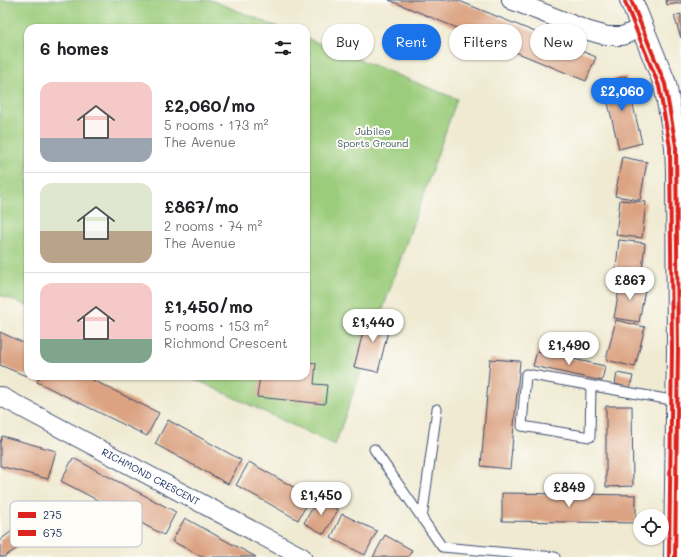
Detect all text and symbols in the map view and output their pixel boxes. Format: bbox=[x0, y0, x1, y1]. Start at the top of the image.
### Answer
chip: Buy bbox=[322, 24, 374, 60]
chip: Rent bbox=[382, 24, 441, 60]
chip: Filters bbox=[449, 24, 522, 60]
chip: New bbox=[530, 24, 587, 60]
text: 6 homes bbox=[40, 37, 109, 59]
icon: filters bbox=[272, 37, 294, 59]
pin: £2,060 bbox=[589, 78, 655, 112]
text: £2,060 bbox=[600, 82, 644, 99]
text: £2,060/mo bbox=[164, 94, 255, 116]
icon: home bbox=[72, 98, 120, 146]
text: 5 rooms · 173 m² bbox=[164, 116, 268, 133]
park label: Jubilee Sports Ground bbox=[338, 124, 408, 150]
text: The Avenue bbox=[164, 133, 236, 150]
text: £867/mo bbox=[164, 195, 239, 217]
icon: home bbox=[72, 199, 120, 247]
text: 2 rooms · 74 m² bbox=[164, 217, 262, 234]
text: The Avenue bbox=[164, 234, 236, 251]
pin: £867 bbox=[606, 267, 654, 301]
text: £867 bbox=[614, 271, 646, 288]
text: £1,450/mo bbox=[164, 295, 253, 317]
icon: home bbox=[72, 299, 120, 347]
pin: £1,440 bbox=[340, 309, 406, 343]
text: £1,440 bbox=[352, 313, 394, 330]
text: 5 rooms · 153 m² bbox=[164, 317, 269, 334]
pin: £1,490 bbox=[536, 332, 602, 366]
text: Richmond Crescent bbox=[164, 334, 288, 351]
text: £1,490 bbox=[548, 336, 590, 353]
street label: RICHMOND CRESCENT bbox=[99, 445, 203, 509]
pin: £849 bbox=[545, 474, 593, 508]
text: £849 bbox=[553, 478, 585, 495]
pin: £1,450 bbox=[288, 482, 354, 516]
text: £1,450 bbox=[300, 486, 342, 503]
legend bbox=[10, 501, 142, 547]
text: 275 bbox=[43, 507, 62, 522]
map controls bbox=[633, 509, 669, 545]
button: locate bbox=[633, 509, 669, 545]
text: 675 bbox=[43, 525, 62, 540]

